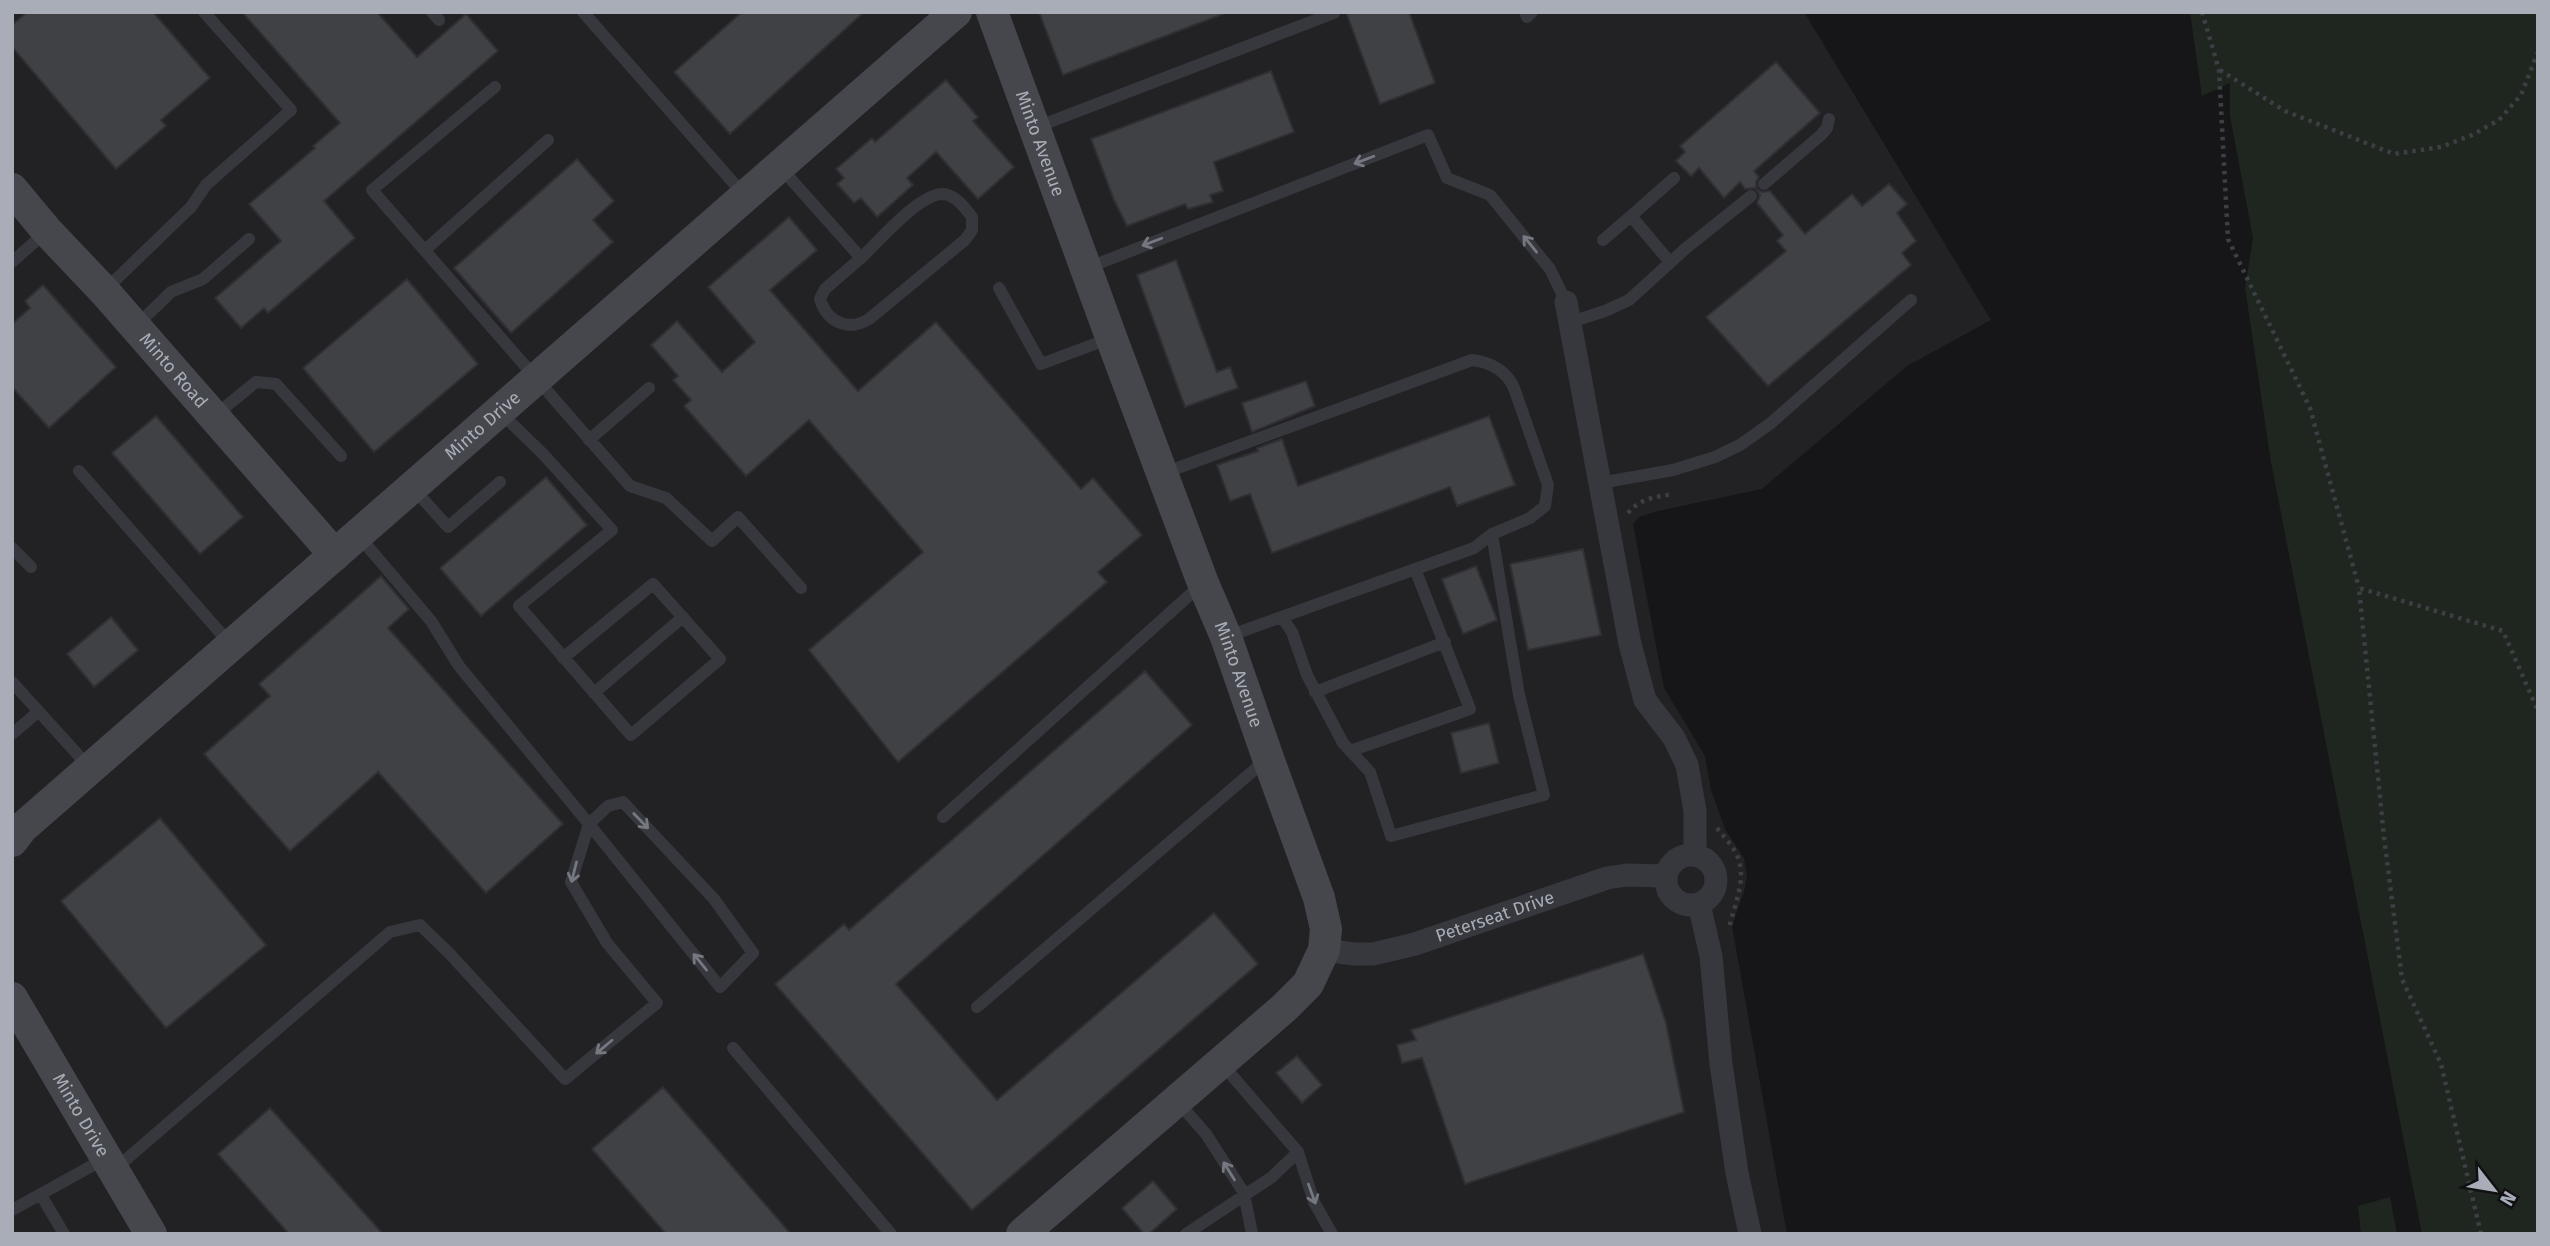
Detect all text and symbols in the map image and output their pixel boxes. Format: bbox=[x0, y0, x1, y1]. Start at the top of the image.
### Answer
street label: Minto Avenue bbox=[1011, 88, 1070, 199]
one-way arrow bbox=[1354, 155, 1376, 167]
one-way arrow bbox=[1523, 236, 1538, 254]
one-way arrow bbox=[1142, 237, 1163, 250]
street label: Minto Road bbox=[135, 328, 212, 413]
street label: Minto Drive bbox=[440, 387, 525, 465]
street label: Minto Avenue bbox=[1210, 618, 1268, 730]
one-way arrow bbox=[633, 812, 650, 829]
one-way arrow bbox=[567, 860, 580, 883]
street label: Peterseat Drive bbox=[1433, 886, 1557, 947]
one-way arrow bbox=[692, 954, 708, 972]
one-way arrow bbox=[595, 1038, 613, 1054]
street label: Minto Drive bbox=[48, 1069, 114, 1161]
north arrow bbox=[2459, 1155, 2529, 1225]
one-way arrow bbox=[1222, 1161, 1236, 1181]
one-way arrow bbox=[1307, 1183, 1319, 1205]
text: N bbox=[2495, 1187, 2521, 1210]

